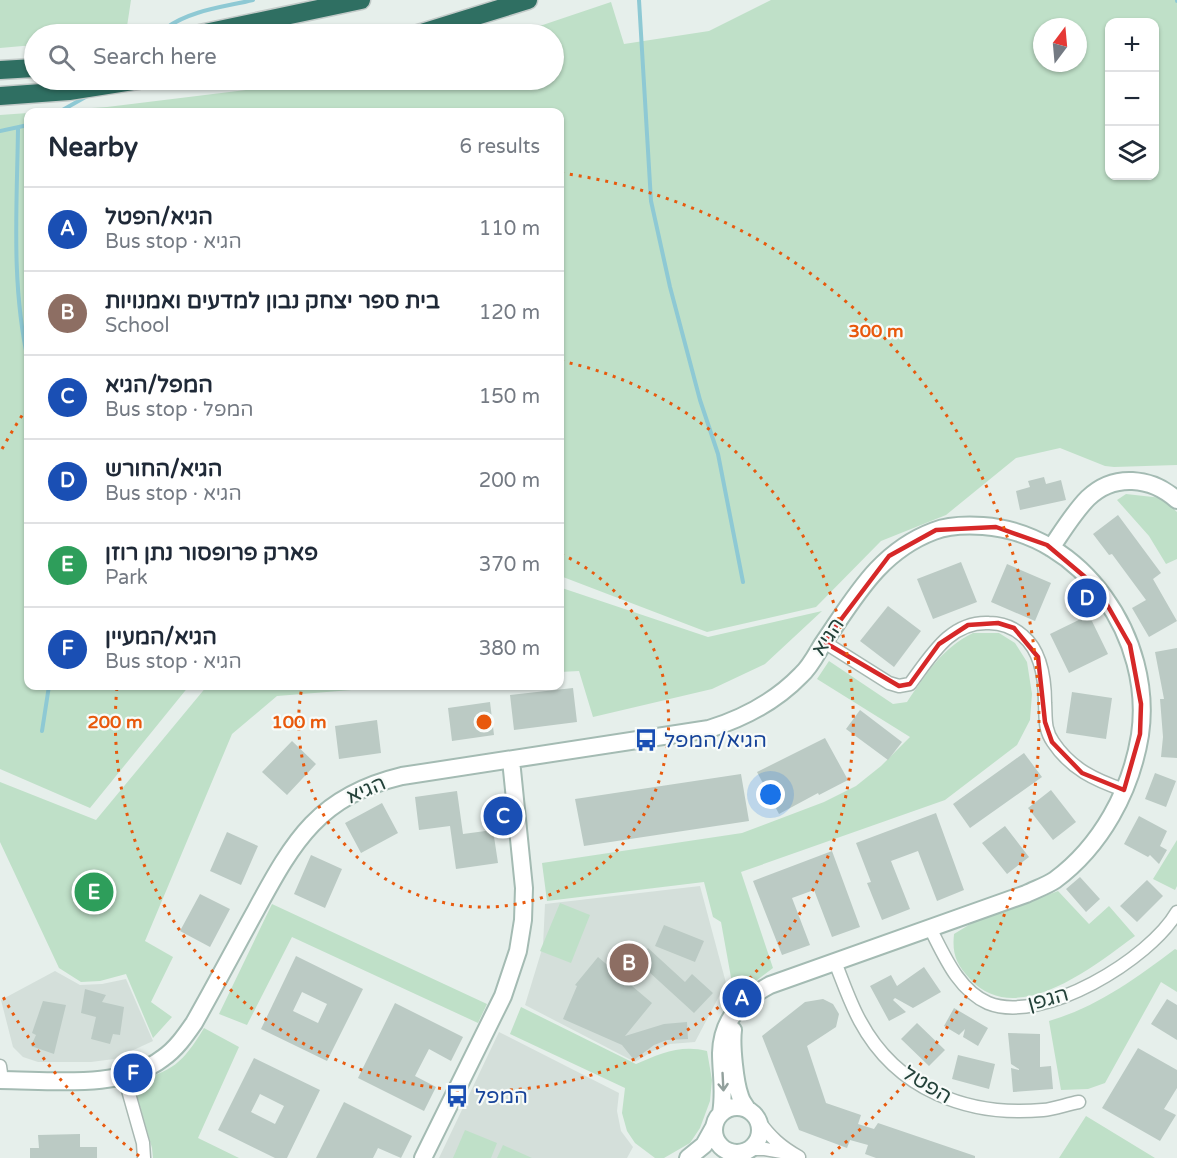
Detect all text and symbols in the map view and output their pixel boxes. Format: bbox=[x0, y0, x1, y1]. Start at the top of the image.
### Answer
north arrow bbox=[1033, 18, 1087, 72]
map controls bbox=[1105, 18, 1159, 180]
button: + bbox=[1105, 18, 1159, 72]
search box bbox=[24, 24, 564, 90]
icon: search bbox=[45, 41, 78, 74]
text: Search here bbox=[93, 44, 217, 70]
button: − bbox=[1105, 72, 1159, 126]
button: layers bbox=[1105, 126, 1159, 180]
text: Nearby bbox=[48, 132, 138, 163]
text: 6 results bbox=[460, 135, 540, 159]
text: הגיא/הפטל bbox=[105, 204, 213, 230]
text: A bbox=[60, 217, 75, 241]
text: 110 m bbox=[479, 217, 540, 241]
text: Bus stop · הגיא bbox=[105, 230, 242, 254]
text: בית ספר יצחק נבון למדעים ואמנויות bbox=[105, 288, 440, 314]
text: B bbox=[61, 301, 74, 325]
text: 120 m bbox=[479, 301, 540, 325]
text: School bbox=[105, 314, 169, 338]
text: 300 m bbox=[848, 320, 904, 342]
text: המפל/הגיא bbox=[105, 372, 213, 398]
text: C bbox=[61, 385, 74, 409]
text: 150 m bbox=[479, 385, 540, 409]
text: Bus stop · המפל bbox=[105, 398, 254, 422]
text: הגיא/החורש bbox=[105, 456, 222, 482]
text: D bbox=[60, 469, 75, 493]
text: 200 m bbox=[479, 469, 540, 493]
text: Bus stop · הגיא bbox=[105, 482, 242, 506]
text: פארק פרופסור נתן רוזן bbox=[105, 540, 318, 566]
text: E bbox=[61, 553, 74, 577]
text: 370 m bbox=[479, 553, 540, 577]
text: Park bbox=[105, 566, 148, 590]
pin: D bbox=[1068, 576, 1106, 620]
street label: הגיא bbox=[806, 613, 850, 661]
text: הגיא/המעיין bbox=[105, 624, 217, 650]
text: F bbox=[61, 637, 74, 661]
text: 380 m bbox=[479, 637, 540, 661]
text: Bus stop · הגיא bbox=[105, 650, 242, 674]
text: 200 m bbox=[87, 711, 143, 733]
text: 100 m bbox=[271, 711, 327, 733]
centre of rings bbox=[474, 712, 494, 732]
bus stop icon: הגיא/המפל bbox=[633, 727, 659, 753]
place label: הגיא/המפל bbox=[664, 728, 767, 753]
street label: הגיא bbox=[342, 771, 390, 809]
your location bbox=[756, 780, 785, 809]
pin: C bbox=[484, 794, 522, 838]
pin: E bbox=[74, 870, 113, 914]
pin: B bbox=[610, 940, 648, 986]
pin: A bbox=[722, 976, 762, 1020]
street label: הגפן bbox=[1025, 982, 1071, 1016]
pin: F bbox=[114, 1050, 152, 1096]
street label: הפטל bbox=[898, 1061, 956, 1109]
one-way arrow bbox=[718, 1071, 729, 1091]
bus stop icon: המפל bbox=[444, 1083, 470, 1109]
place label: המפל bbox=[475, 1084, 528, 1109]

